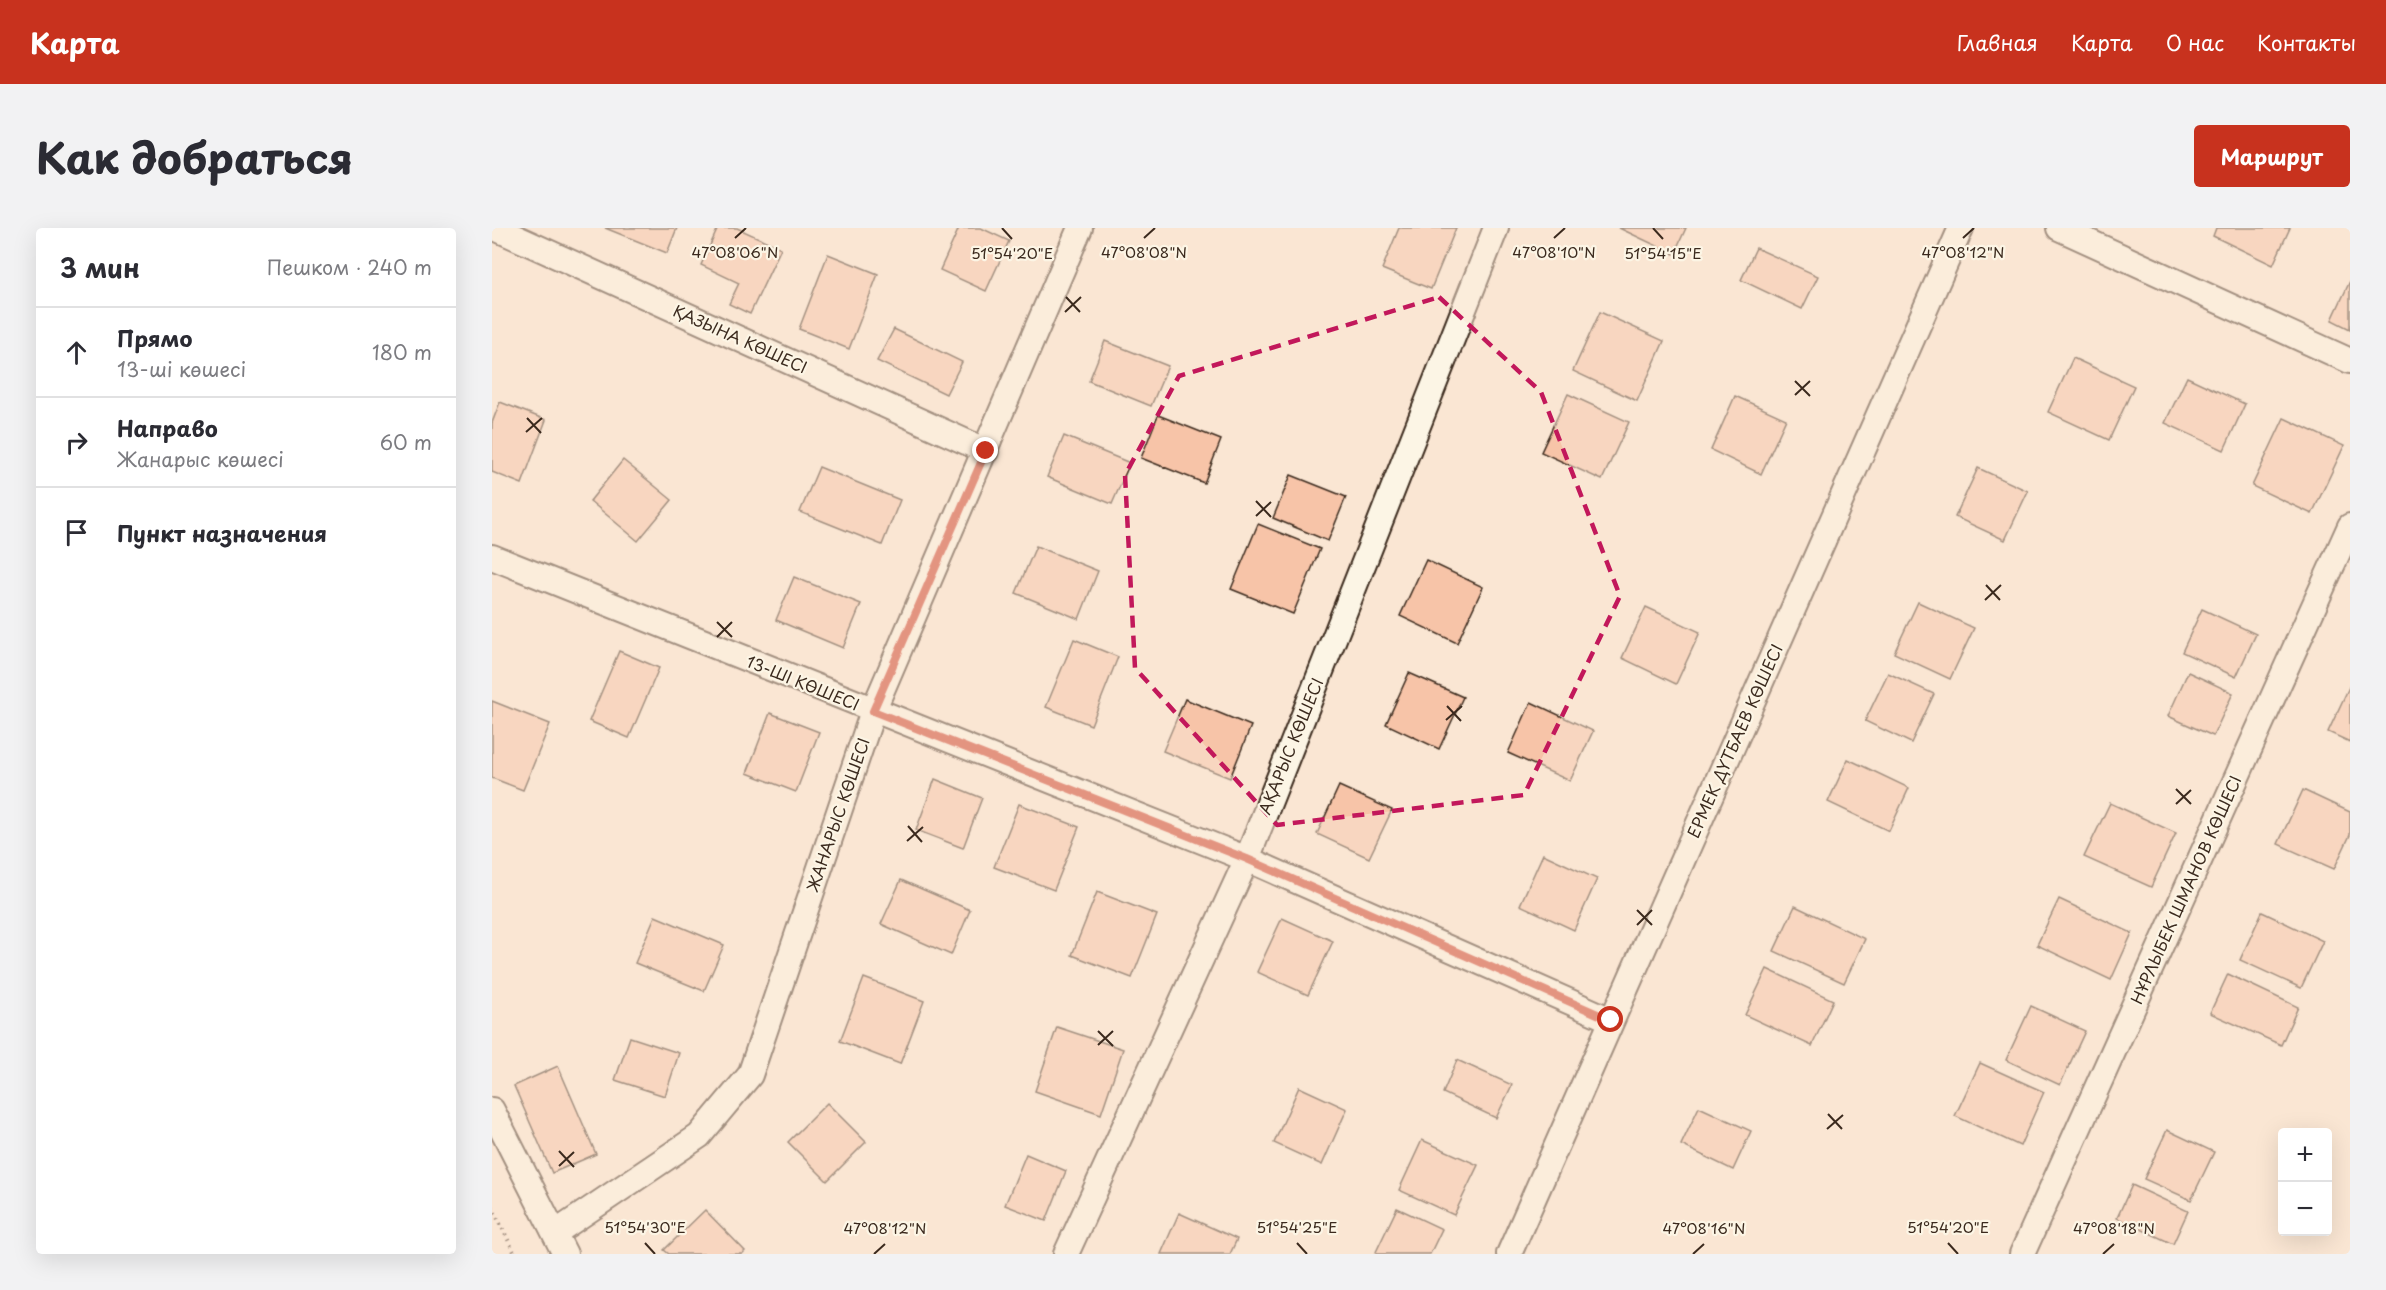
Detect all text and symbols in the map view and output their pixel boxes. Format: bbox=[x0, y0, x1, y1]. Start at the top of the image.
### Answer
text: Карта bbox=[30, 21, 120, 64]
text: Главная bbox=[1957, 26, 2038, 58]
text: Карта bbox=[2071, 26, 2133, 58]
text: О нас bbox=[2166, 26, 2224, 58]
text: Контакты bbox=[2257, 26, 2356, 58]
text: Как добраться bbox=[36, 125, 353, 188]
button: Маршрут bbox=[2194, 125, 2350, 187]
text: 47°08'06"N bbox=[692, 240, 778, 263]
text: 47°08'08"N bbox=[1101, 240, 1187, 263]
text: 47°08'10"N bbox=[1512, 240, 1596, 263]
text: 47°08'12"N bbox=[1921, 240, 2005, 263]
text: 51°54'20"E bbox=[971, 241, 1053, 264]
text: 51°54'15"E bbox=[1624, 241, 1702, 264]
text: 3 мин bbox=[60, 248, 140, 287]
text: Пешком · 240 m bbox=[267, 252, 432, 282]
street label: ҚАЗЫНА КӨШЕСІ bbox=[670, 298, 811, 378]
text: Прямо bbox=[117, 321, 192, 354]
icon: ahead bbox=[60, 336, 93, 369]
text: 180 m bbox=[372, 337, 432, 367]
text: 13-ші көшесi bbox=[117, 354, 246, 384]
text: Направо bbox=[117, 411, 218, 444]
icon: right bbox=[60, 426, 93, 459]
text: 60 m bbox=[380, 427, 432, 457]
route end bbox=[972, 437, 998, 463]
text: Жанарыс көшесі bbox=[117, 444, 284, 474]
icon: arrive bbox=[60, 516, 93, 549]
text: Пункт назначения bbox=[117, 516, 327, 549]
street label: ЕРМЕК ДҮТБАЕВ КӨШЕСI bbox=[1680, 640, 1788, 842]
street label: 13-ШІ КӨШЕСI bbox=[743, 648, 864, 716]
street label: АҚАРЫС КӨШЕСI bbox=[1252, 674, 1328, 818]
street label: ЖАНАРЫС КӨШЕСІ bbox=[799, 734, 875, 895]
street label: НҰРЛЫБЕК ШМАНОВ КӨШЕСІ bbox=[2124, 772, 2246, 1008]
route start bbox=[1597, 1006, 1623, 1032]
map controls bbox=[2278, 1128, 2332, 1236]
button: + bbox=[2278, 1128, 2332, 1182]
button: − bbox=[2278, 1182, 2332, 1236]
text: 51°54'30"E bbox=[604, 1215, 686, 1238]
text: 51°54'25"E bbox=[1257, 1215, 1337, 1238]
text: 51°54'20"E bbox=[1907, 1215, 1989, 1238]
text: 47°08'12"N bbox=[843, 1216, 927, 1239]
text: 47°08'16"N bbox=[1662, 1216, 1746, 1239]
text: 47°08'18"N bbox=[2073, 1216, 2155, 1239]

